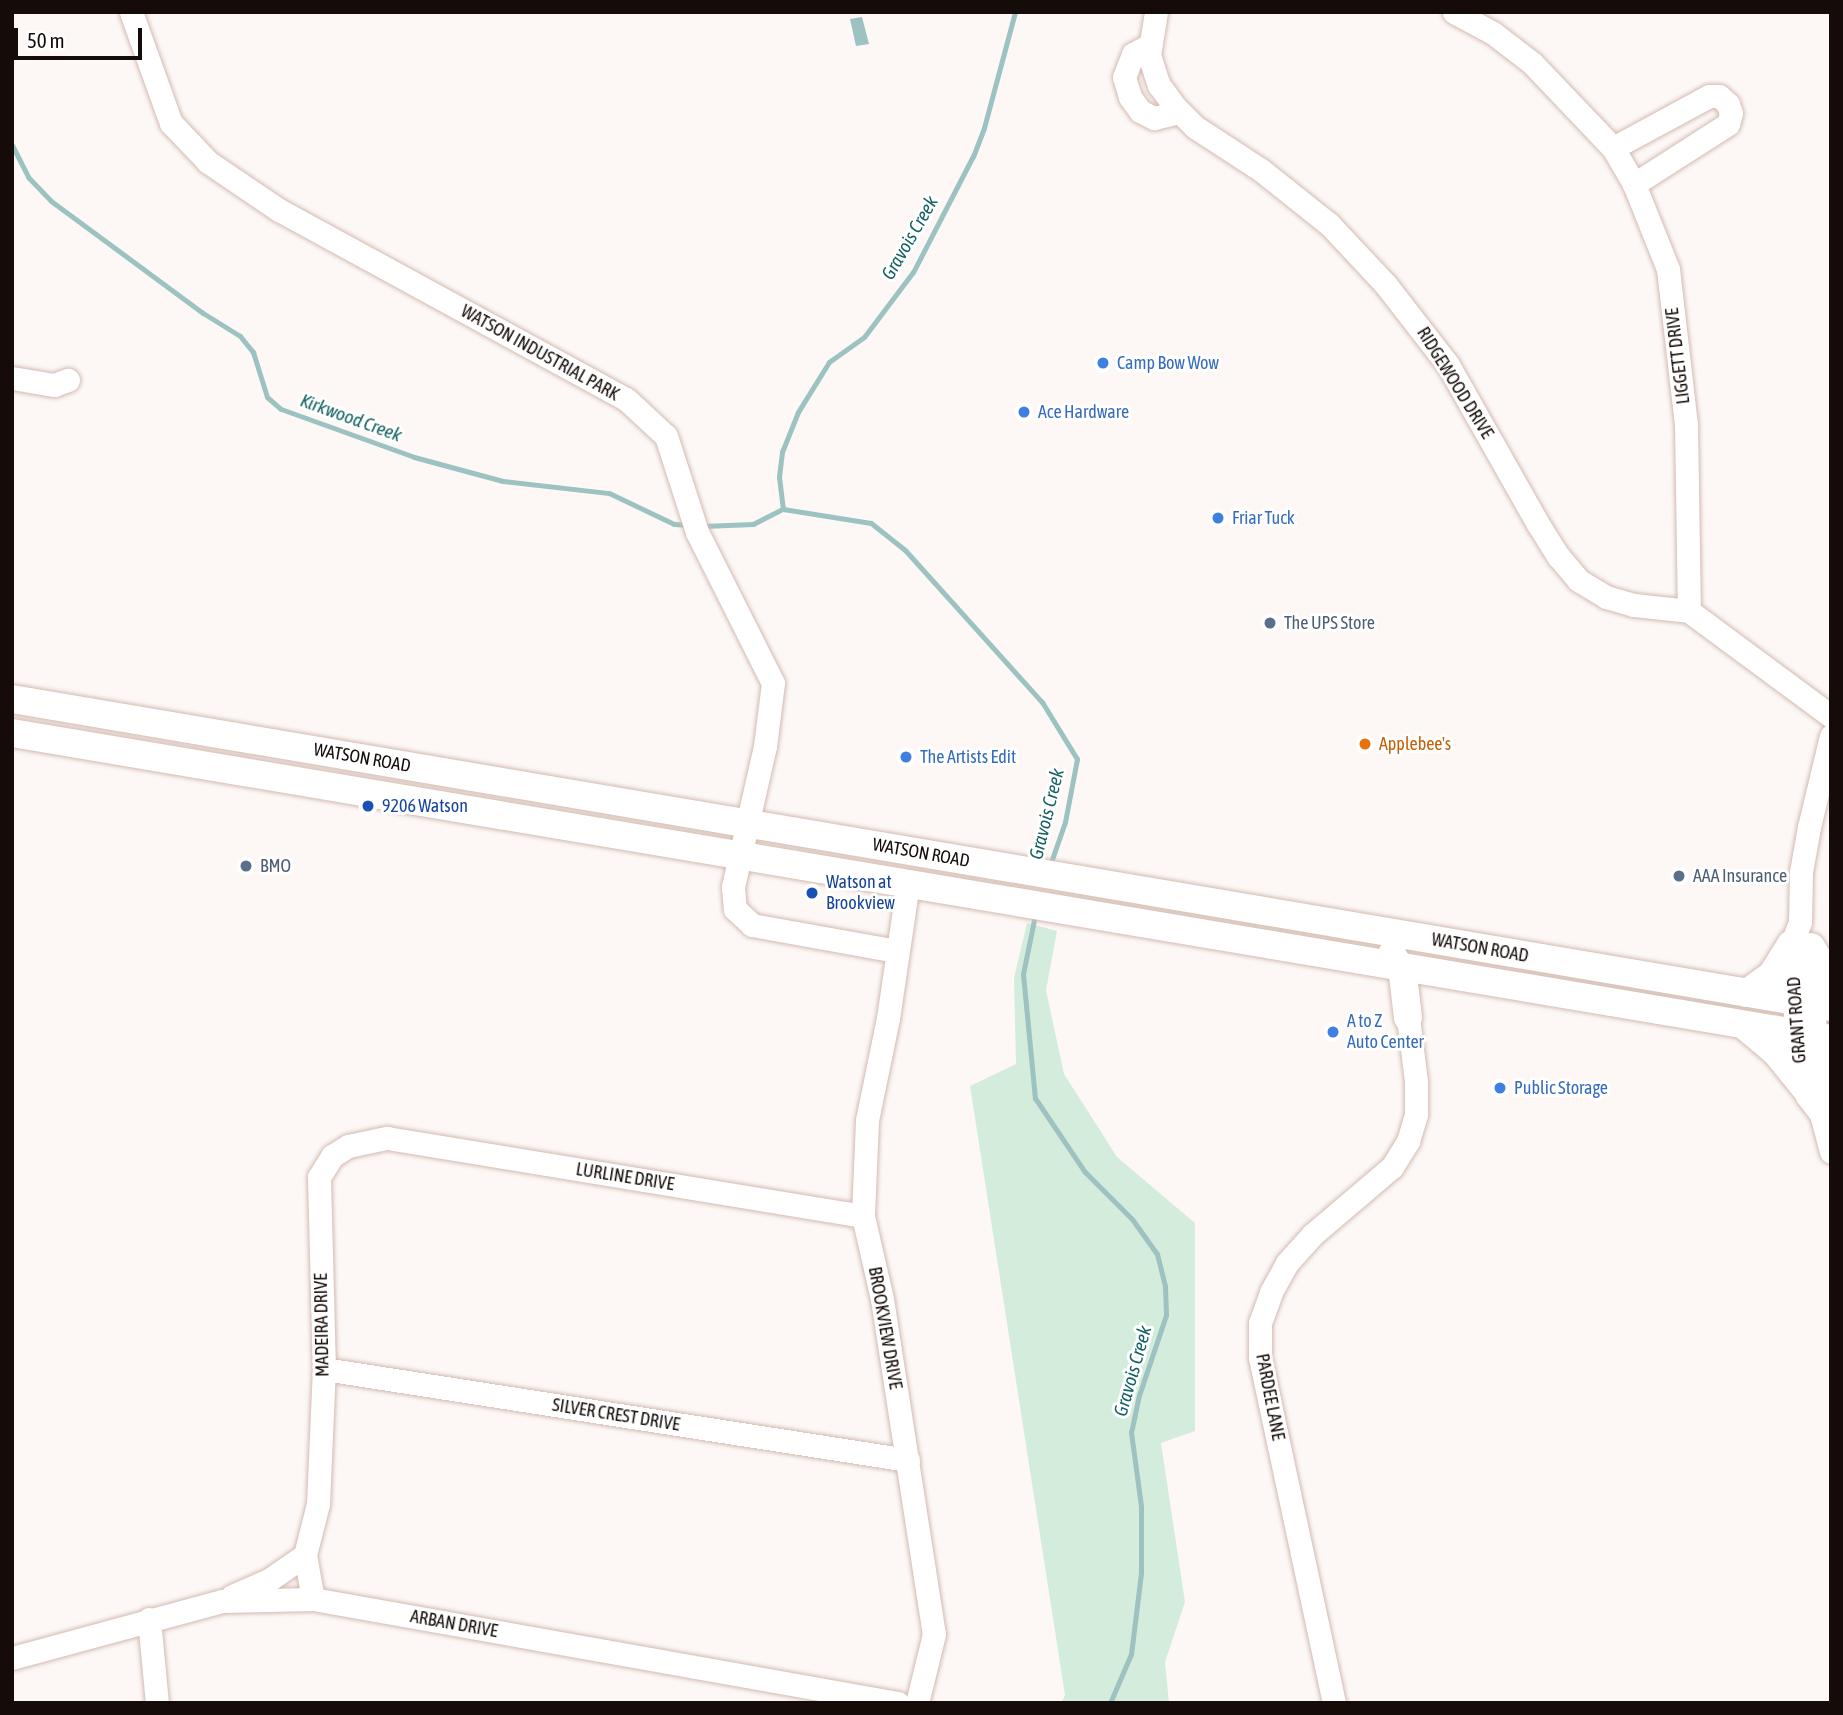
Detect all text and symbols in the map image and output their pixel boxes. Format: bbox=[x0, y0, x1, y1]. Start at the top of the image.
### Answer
scale bar bbox=[18, 14, 145, 58]
text: 50 m bbox=[27, 28, 65, 52]
water label: Gravois Creek bbox=[877, 192, 943, 284]
street label: WATSON INDUSTRIAL PARK bbox=[457, 300, 623, 406]
street label: LIGGETT DRIVE bbox=[1661, 307, 1695, 405]
street label: RIDGEWOOD DRIVE bbox=[1412, 323, 1498, 443]
place label: Camp Bow Wow bbox=[1117, 352, 1219, 374]
marker: Camp Bow Wow bbox=[1095, 355, 1111, 371]
water label: Kirkwood Creek bbox=[297, 389, 405, 447]
place label: Ace Hardware bbox=[1038, 401, 1129, 423]
marker: Ace Hardware bbox=[1016, 404, 1032, 420]
place label: Friar Tuck bbox=[1232, 507, 1295, 529]
marker: Friar Tuck bbox=[1210, 510, 1226, 526]
place label: The UPS Store bbox=[1284, 612, 1375, 634]
marker: The UPS Store bbox=[1262, 615, 1278, 631]
place label: Applebee's bbox=[1379, 733, 1451, 755]
marker: Applebee's bbox=[1357, 736, 1373, 752]
street label: WATSON ROAD bbox=[312, 739, 412, 777]
place label: The Artists Edit bbox=[920, 746, 1016, 768]
marker: The Artists Edit bbox=[898, 749, 914, 765]
water label: Gravois Creek bbox=[1025, 766, 1069, 862]
place label: 9206 Watson bbox=[382, 795, 468, 817]
marker: 9206 Watson bbox=[360, 798, 376, 814]
street label: WATSON ROAD bbox=[871, 834, 971, 872]
place label: BMO bbox=[260, 855, 291, 877]
marker: BMO bbox=[238, 858, 254, 874]
place label: AAA Insurance bbox=[1693, 865, 1787, 887]
marker: AAA Insurance bbox=[1671, 868, 1687, 884]
place label: Watson at Brookview bbox=[826, 872, 895, 914]
marker: Watson at Brookview bbox=[804, 885, 820, 901]
street label: WATSON ROAD bbox=[1430, 929, 1530, 967]
street label: GRANT ROAD bbox=[1783, 976, 1811, 1064]
place label: A to Z Auto Center bbox=[1347, 1011, 1424, 1054]
marker: A to Z Auto Center bbox=[1325, 1024, 1341, 1040]
place label: Public Storage bbox=[1514, 1077, 1608, 1099]
marker: Public Storage bbox=[1492, 1080, 1508, 1096]
street label: LURLINE DRIVE bbox=[574, 1159, 676, 1195]
street label: BROOKVIEW DRIVE bbox=[864, 1265, 906, 1391]
street label: MADEIRA DRIVE bbox=[310, 1273, 334, 1377]
water label: Gravois Creek bbox=[1109, 1323, 1157, 1419]
street label: PARDEE LANE bbox=[1251, 1352, 1289, 1442]
street label: SILVER CREST DRIVE bbox=[551, 1394, 681, 1436]
street label: ARBAN DRIVE bbox=[409, 1606, 499, 1642]

